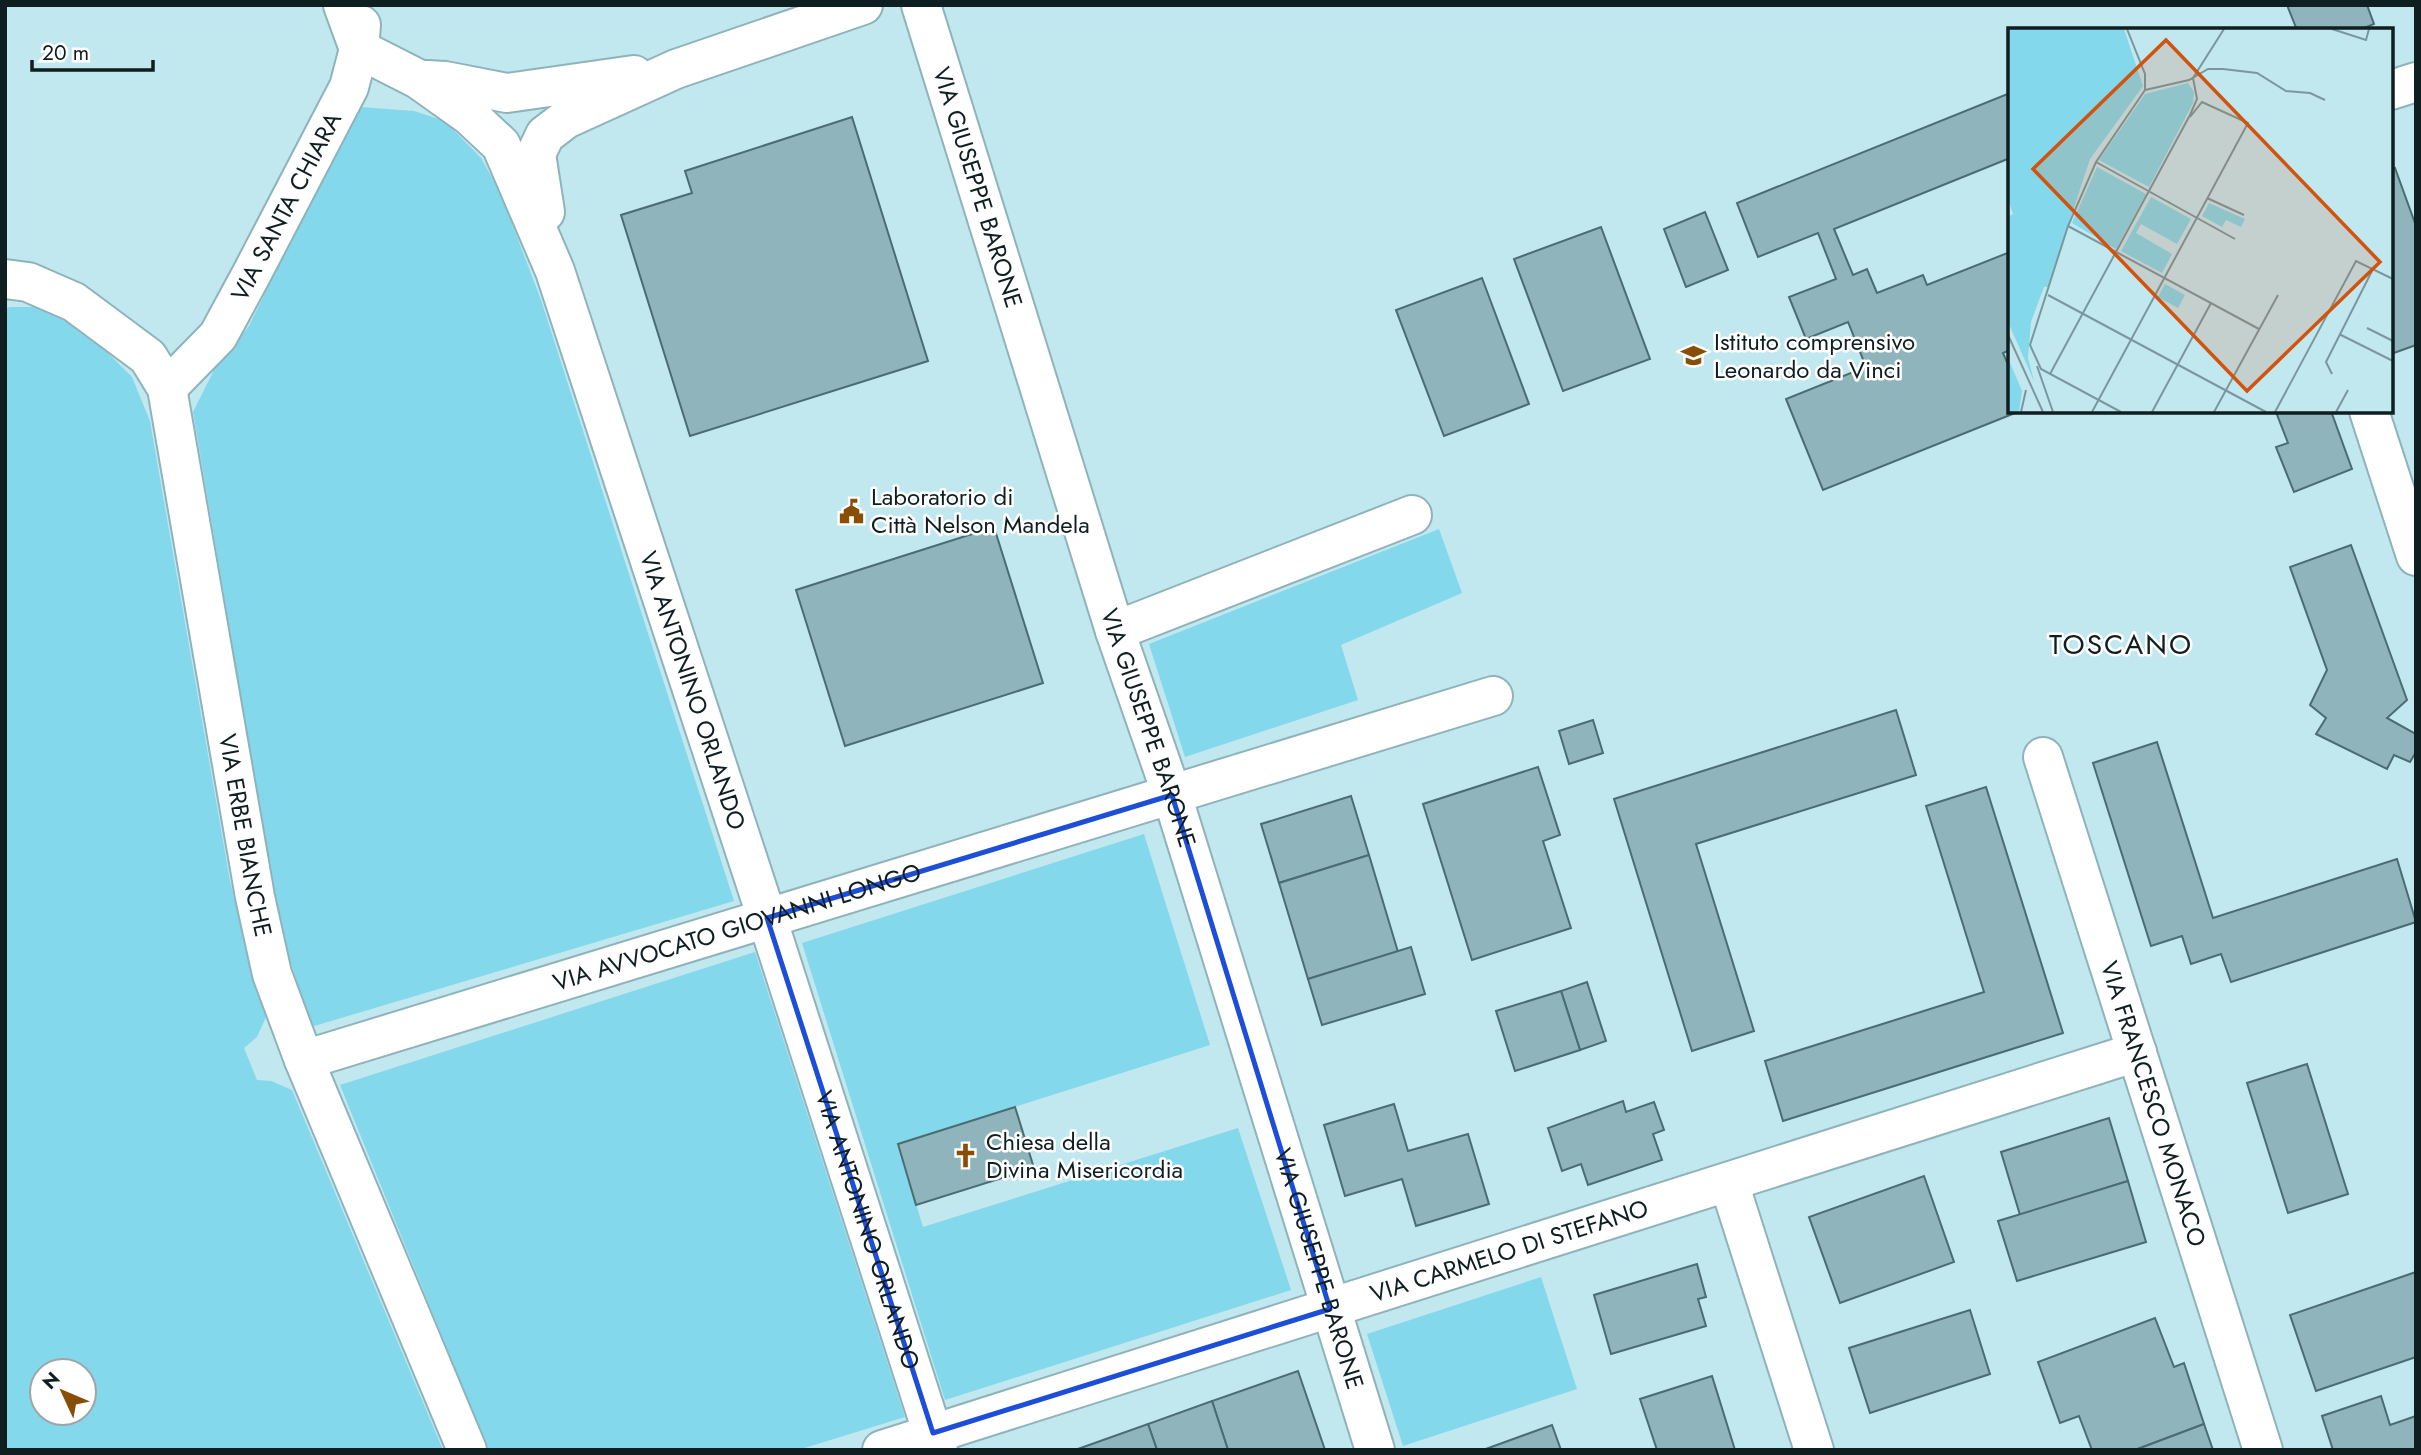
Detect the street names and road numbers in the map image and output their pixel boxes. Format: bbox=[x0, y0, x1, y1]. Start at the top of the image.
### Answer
street label: VIA GIUSEPPE BARONE bbox=[924, 62, 1032, 312]
street label: VIA SANTA CHIARA bbox=[222, 106, 350, 307]
street label: VIA ANTONINO ORLANDO bbox=[631, 547, 755, 834]
street label: VIA GIUSEPPE BARONE bbox=[1092, 604, 1205, 852]
street label: VIA ERBE BIANCHE bbox=[210, 731, 281, 940]
street label: VIA AVVOCATO GIOVANNI LONGO bbox=[549, 854, 925, 1000]
street label: VIA FRANCESCO MONACO bbox=[2092, 957, 2215, 1251]
street label: VIA ANTONINO ORLANDO bbox=[807, 1086, 929, 1374]
street label: VIA GIUSEPPE BARONE bbox=[1266, 1144, 1373, 1393]
street label: VIA CARMELO DI STEFANO bbox=[1366, 1190, 1652, 1311]

